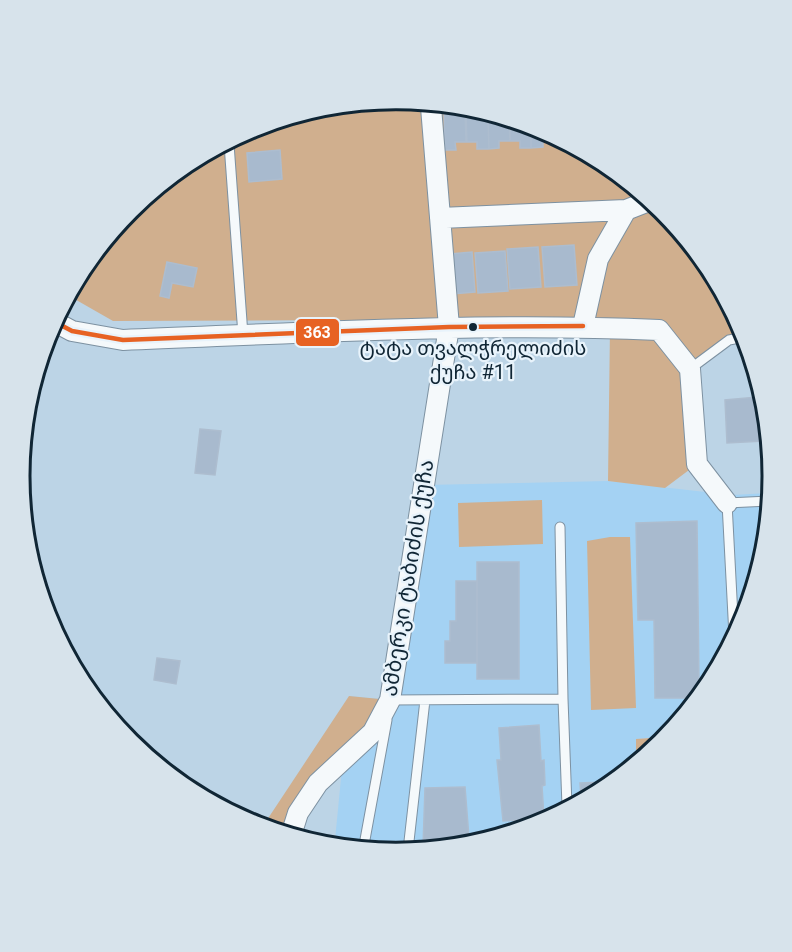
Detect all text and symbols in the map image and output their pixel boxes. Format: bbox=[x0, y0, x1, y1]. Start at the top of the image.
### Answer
line badge: 363 bbox=[295, 318, 340, 347]
marker: ტატა თვალჭრელიძის ქუჩა #11 bbox=[467, 321, 479, 333]
text: 363 bbox=[303, 323, 331, 342]
place label: ტატა თვალჭრელიძის ქუჩა #11 bbox=[360, 336, 586, 384]
street label: ამბერკი ტაბიძის ქუჩა bbox=[377, 458, 439, 698]

